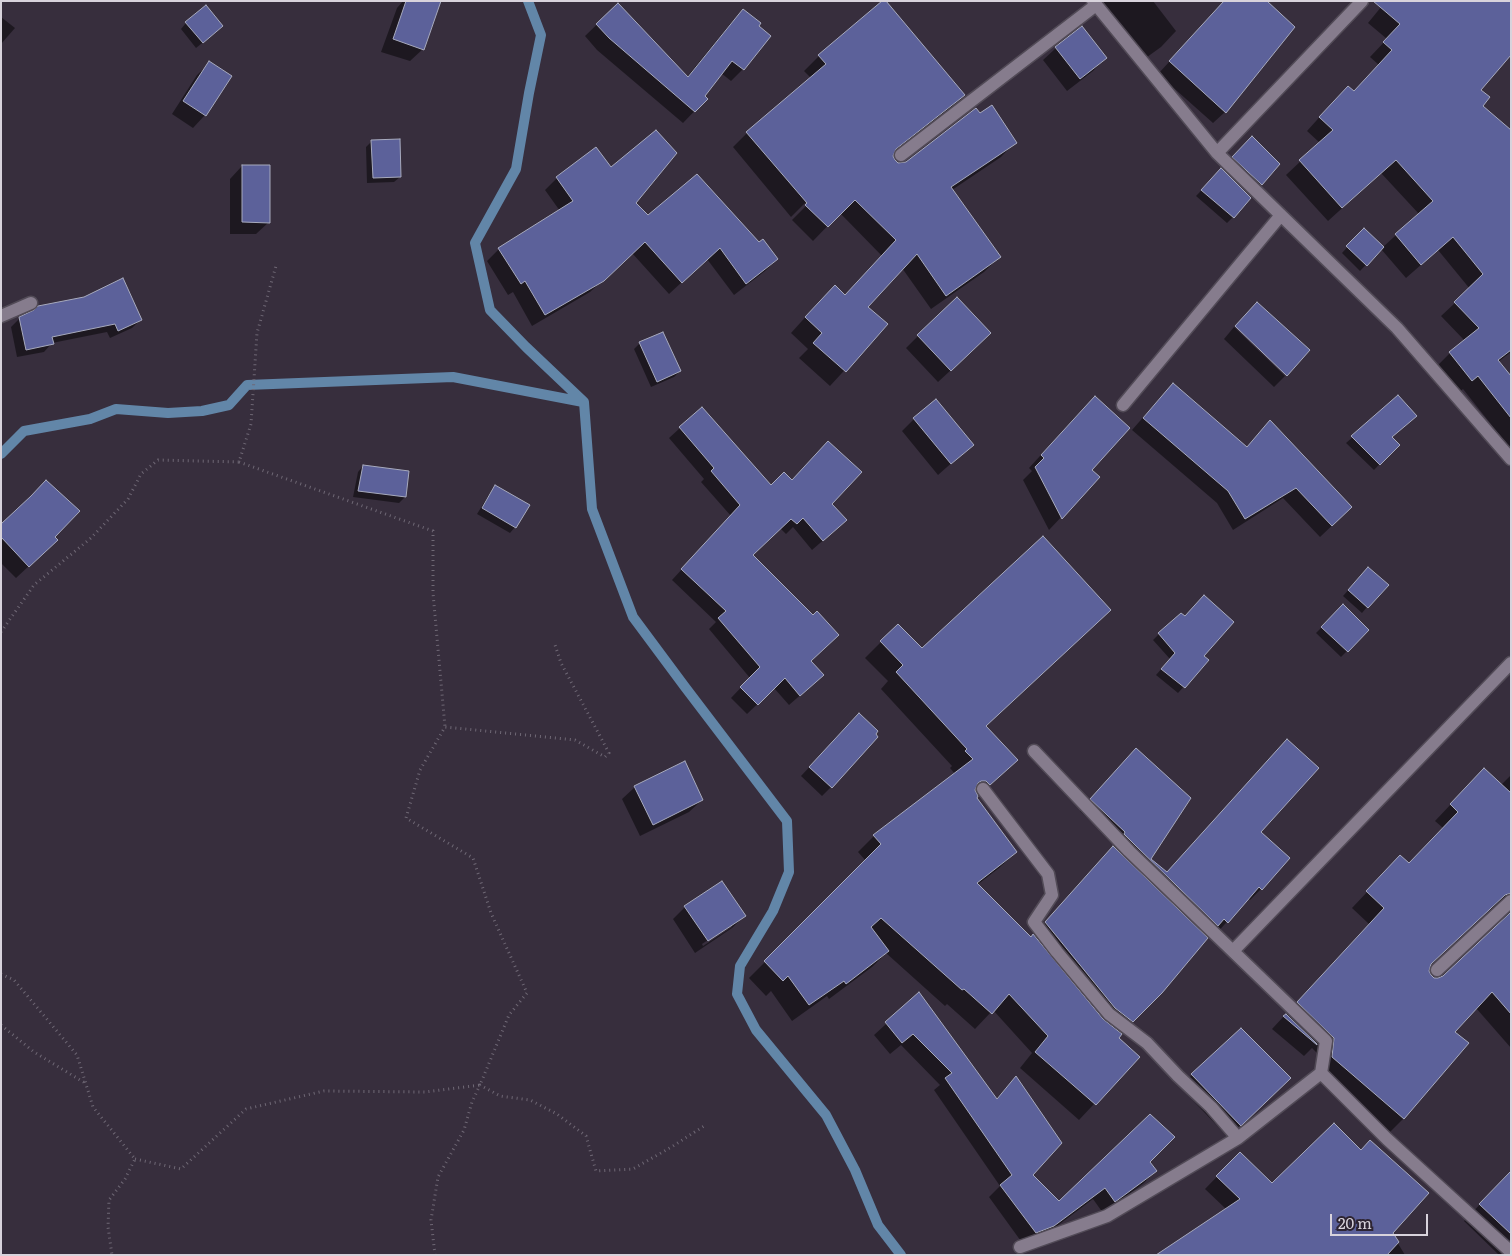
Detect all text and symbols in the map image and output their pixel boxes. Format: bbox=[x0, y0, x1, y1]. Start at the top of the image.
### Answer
scale bar bbox=[1332, 1204, 1430, 1236]
text: 20 m bbox=[1338, 1211, 1372, 1234]

